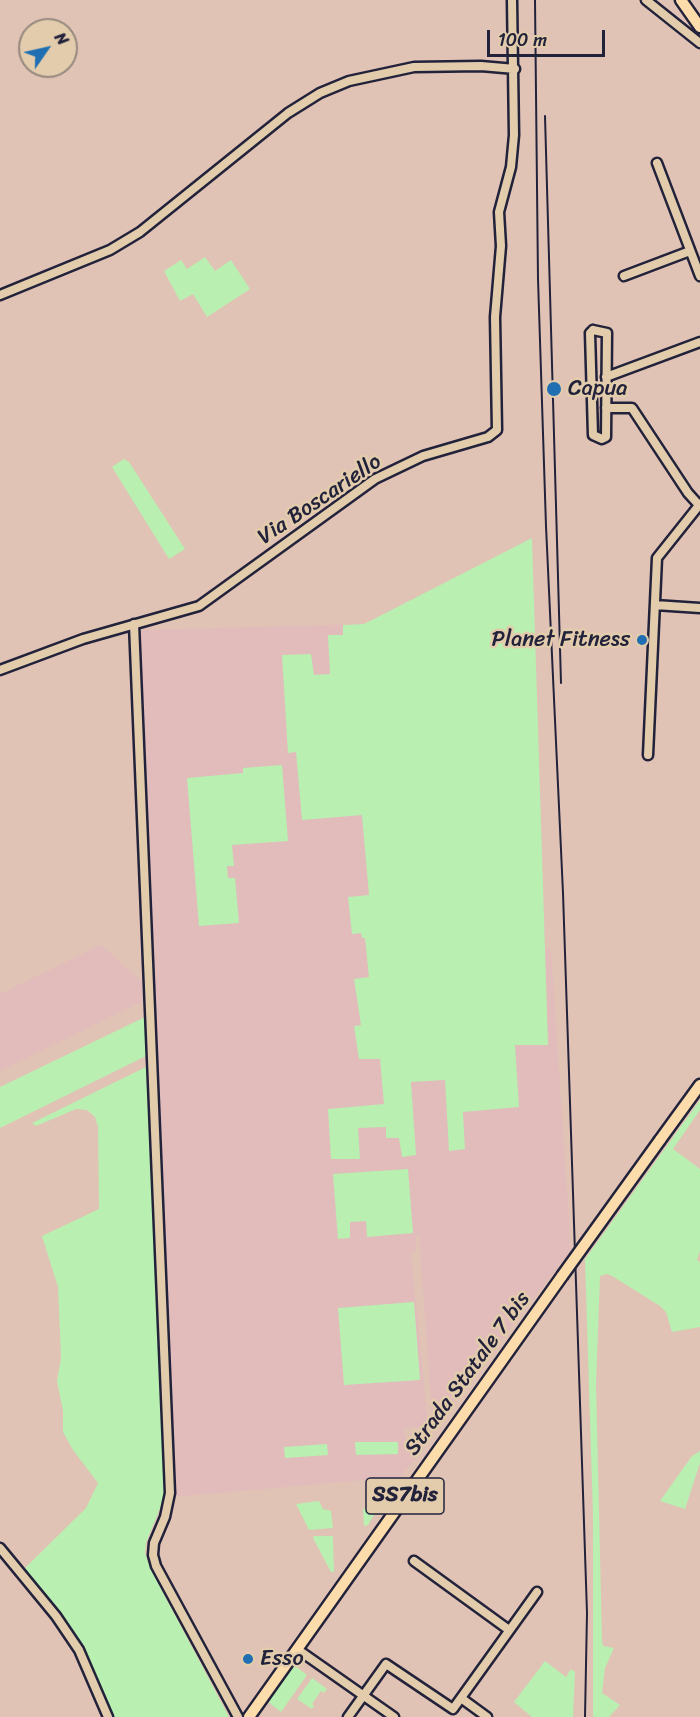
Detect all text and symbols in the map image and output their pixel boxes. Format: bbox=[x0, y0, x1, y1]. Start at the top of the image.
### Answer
north arrow bbox=[18, 18, 78, 78]
scale bar bbox=[490, 18, 608, 56]
text: 100 m bbox=[498, 24, 547, 56]
text: N bbox=[47, 26, 77, 51]
place label: Capua bbox=[568, 376, 627, 402]
marker: Capua bbox=[545, 380, 563, 398]
street label: Via Boscariello bbox=[253, 449, 387, 551]
place label: Planet Fitness bbox=[492, 627, 630, 653]
marker: Planet Fitness bbox=[635, 633, 649, 647]
street label: Strada Statale 7 bis bbox=[400, 1287, 536, 1461]
road number: SS7bis bbox=[366, 1478, 444, 1514]
place label: Esso bbox=[260, 1646, 304, 1672]
marker: Esso bbox=[241, 1652, 255, 1666]

